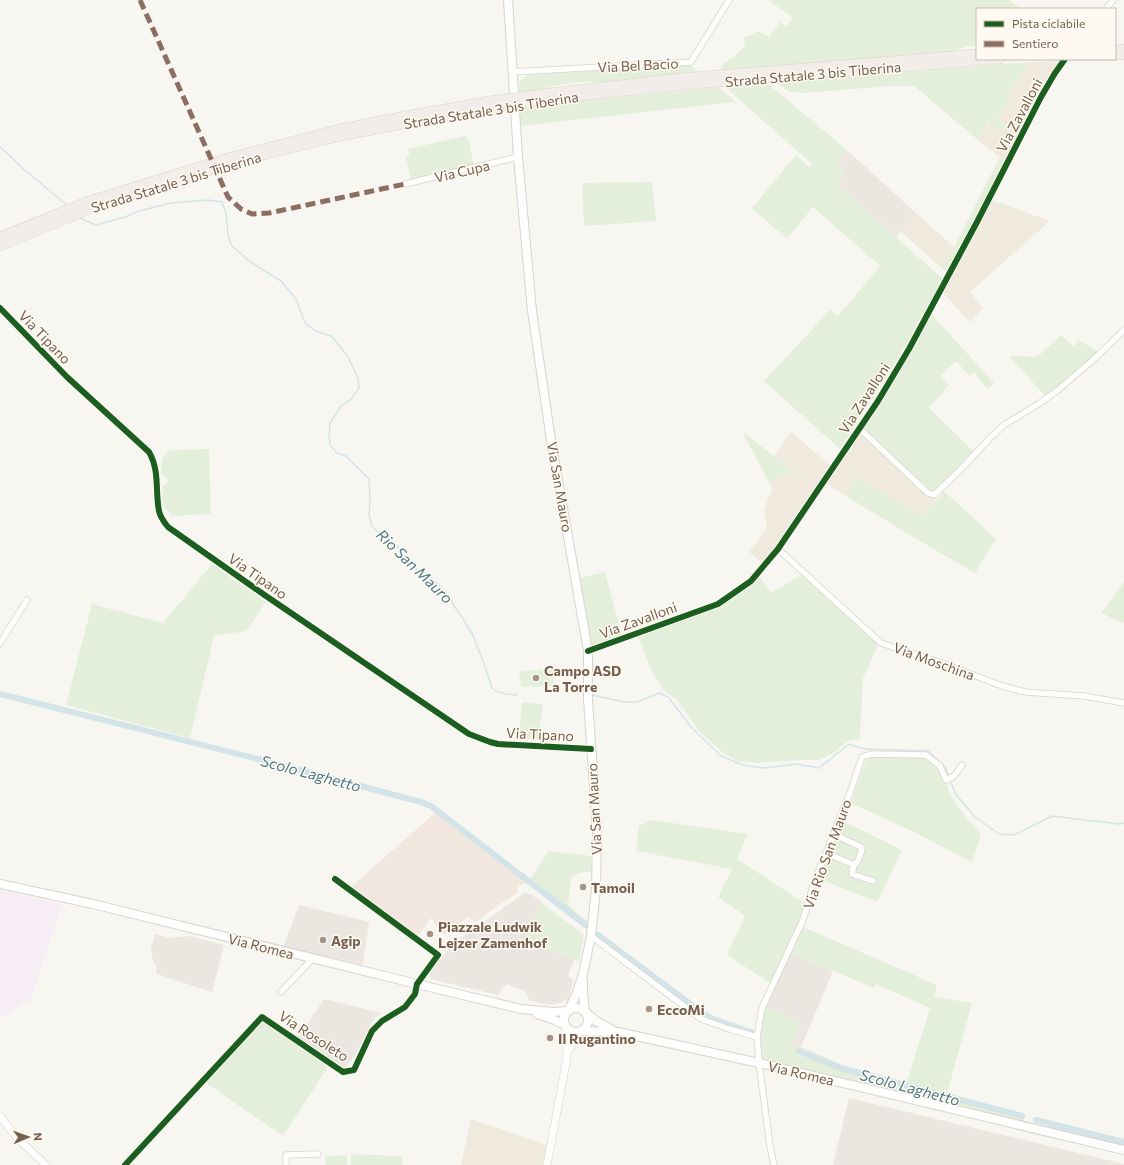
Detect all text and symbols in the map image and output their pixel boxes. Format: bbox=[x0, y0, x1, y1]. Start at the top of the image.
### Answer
legend bbox=[976, 8, 1116, 60]
text: Pista ciclabile bbox=[1012, 16, 1085, 30]
text: Sentiero bbox=[1012, 36, 1058, 50]
street label: Via Bel Bacio bbox=[597, 54, 679, 76]
street label: Strada Statale 3 bis Tiberina bbox=[724, 58, 902, 90]
street label: Via Zavalloni bbox=[992, 75, 1046, 155]
street label: Strada Statale 3 bis Tiberina bbox=[402, 88, 580, 132]
street label: Strada Statale 3 bis Tiberina bbox=[89, 148, 263, 216]
street label: Via Cupa bbox=[433, 156, 491, 186]
street label: Via Tipano bbox=[15, 307, 75, 367]
street label: Via Zavalloni bbox=[835, 359, 893, 437]
street label: Via San Mauro bbox=[544, 440, 576, 534]
water label: Rio San Mauro bbox=[373, 525, 457, 607]
street label: Via Tipano bbox=[225, 550, 291, 602]
street label: Via Zavalloni bbox=[597, 598, 679, 642]
street label: Via Moschina bbox=[891, 638, 977, 684]
place label: Campo ASD La Torre bbox=[544, 662, 621, 695]
marker: Campo ASD La Torre bbox=[531, 673, 541, 683]
street label: Via Tipano bbox=[506, 724, 574, 744]
water label: Scolo Laghetto bbox=[259, 751, 363, 795]
street label: Via San Mauro bbox=[583, 763, 605, 855]
street label: Via Rio San Mauro bbox=[799, 797, 855, 911]
place label: Tamoil bbox=[591, 879, 635, 896]
marker: Tamoil bbox=[578, 882, 588, 892]
place label: Piazzale Ludwik Lejzer Zamenhof bbox=[438, 918, 547, 951]
marker: Piazzale Ludwik Lejzer Zamenhof bbox=[425, 929, 435, 939]
street label: Via Romea bbox=[226, 930, 296, 962]
place label: Agip bbox=[331, 932, 361, 949]
marker: Agip bbox=[318, 935, 328, 945]
place label: EccoMi bbox=[657, 1001, 705, 1018]
marker: EccoMi bbox=[644, 1004, 654, 1014]
street label: Via Rosoleto bbox=[276, 1007, 352, 1065]
place label: Il Rugantino bbox=[558, 1030, 636, 1047]
marker: Il Rugantino bbox=[545, 1033, 555, 1043]
street label: Via Romea bbox=[766, 1057, 836, 1089]
water label: Scolo Laghetto bbox=[858, 1065, 962, 1109]
north arrow bbox=[8, 1117, 48, 1157]
text: N bbox=[32, 1132, 45, 1141]

